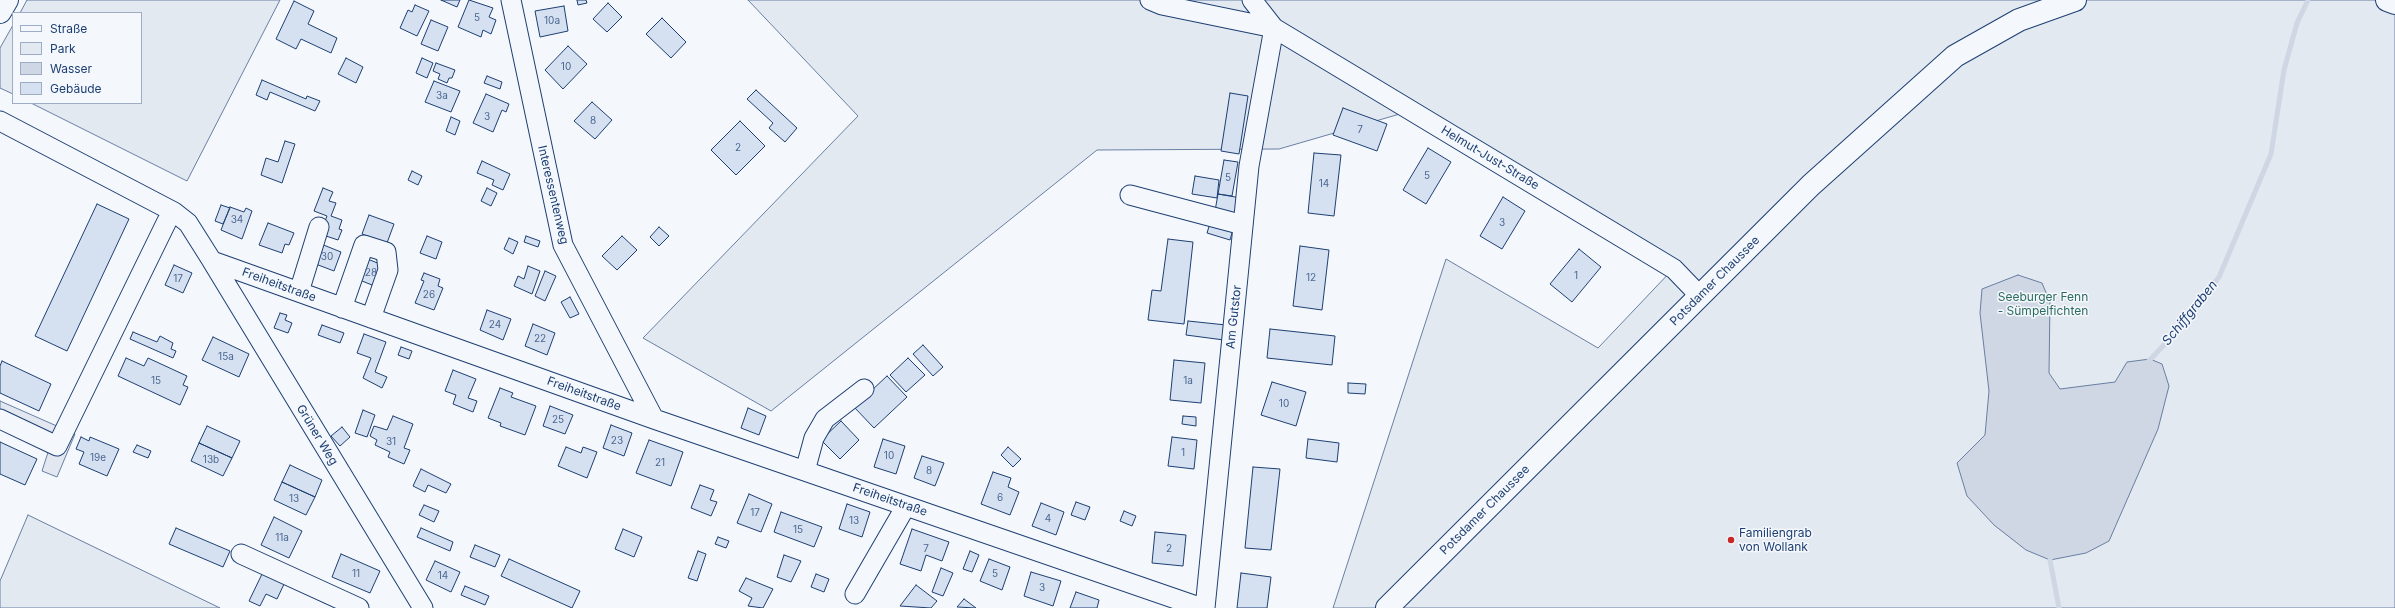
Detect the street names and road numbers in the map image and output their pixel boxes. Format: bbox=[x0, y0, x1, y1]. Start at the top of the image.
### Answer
street label: Helmut-Just-Straße bbox=[1438, 123, 1542, 193]
street label: Interessentenweg bbox=[535, 144, 571, 246]
street label: Potsdamer Chaussee bbox=[1667, 233, 1763, 329]
street label: Freiheitstraße bbox=[240, 265, 318, 305]
street label: Am Gutstor bbox=[1224, 284, 1244, 350]
street label: Freiheitstraße bbox=[545, 374, 623, 414]
street label: Grüner Weg bbox=[293, 402, 341, 468]
street label: Potsdamer Chaussee bbox=[1437, 462, 1533, 558]
street label: Freiheitstraße bbox=[851, 481, 929, 519]

